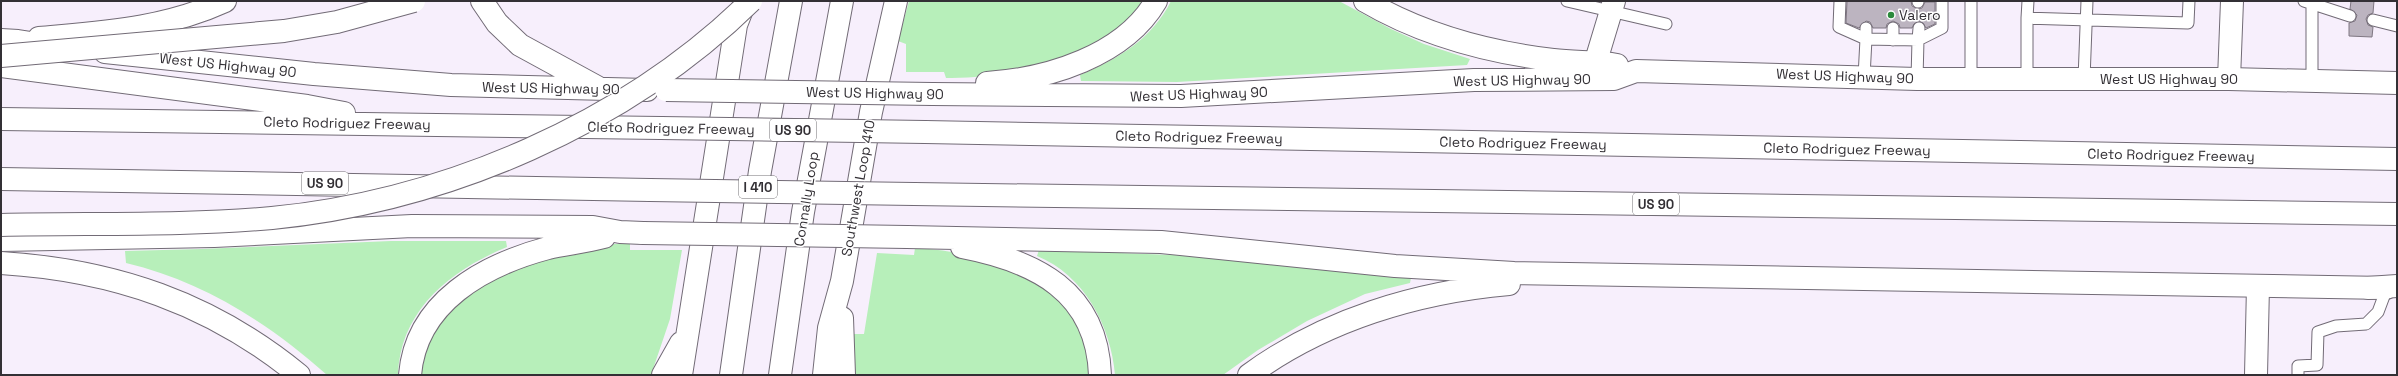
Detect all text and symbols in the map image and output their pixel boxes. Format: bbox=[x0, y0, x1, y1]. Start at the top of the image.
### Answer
place label: Valero bbox=[1899, 6, 1941, 24]
marker: Valero bbox=[1886, 10, 1896, 20]
street label: West US Highway 90 bbox=[158, 49, 298, 81]
street label: West US Highway 90 bbox=[1776, 65, 1914, 87]
street label: West US Highway 90 bbox=[1453, 70, 1591, 90]
street label: West US Highway 90 bbox=[2100, 70, 2238, 88]
street label: West US Highway 90 bbox=[482, 78, 620, 98]
street label: West US Highway 90 bbox=[806, 83, 944, 103]
street label: West US Highway 90 bbox=[1130, 83, 1268, 105]
street label: Cleto Rodriguez Freeway bbox=[263, 113, 431, 133]
street label: Cleto Rodriguez Freeway bbox=[587, 118, 755, 138]
street label: Southwest Loop 410 bbox=[837, 118, 879, 258]
road number: US 90 bbox=[770, 119, 816, 141]
street label: Cleto Rodriguez Freeway bbox=[1115, 127, 1283, 147]
street label: Cleto Rodriguez Freeway bbox=[1439, 133, 1607, 153]
street label: Cleto Rodriguez Freeway bbox=[1763, 139, 1931, 159]
street label: Cleto Rodriguez Freeway bbox=[2087, 145, 2255, 165]
street label: Connally Loop bbox=[790, 150, 822, 248]
road number: US 90 bbox=[302, 172, 348, 194]
road number: I 410 bbox=[739, 176, 777, 198]
road number: US 90 bbox=[1633, 193, 1679, 215]

